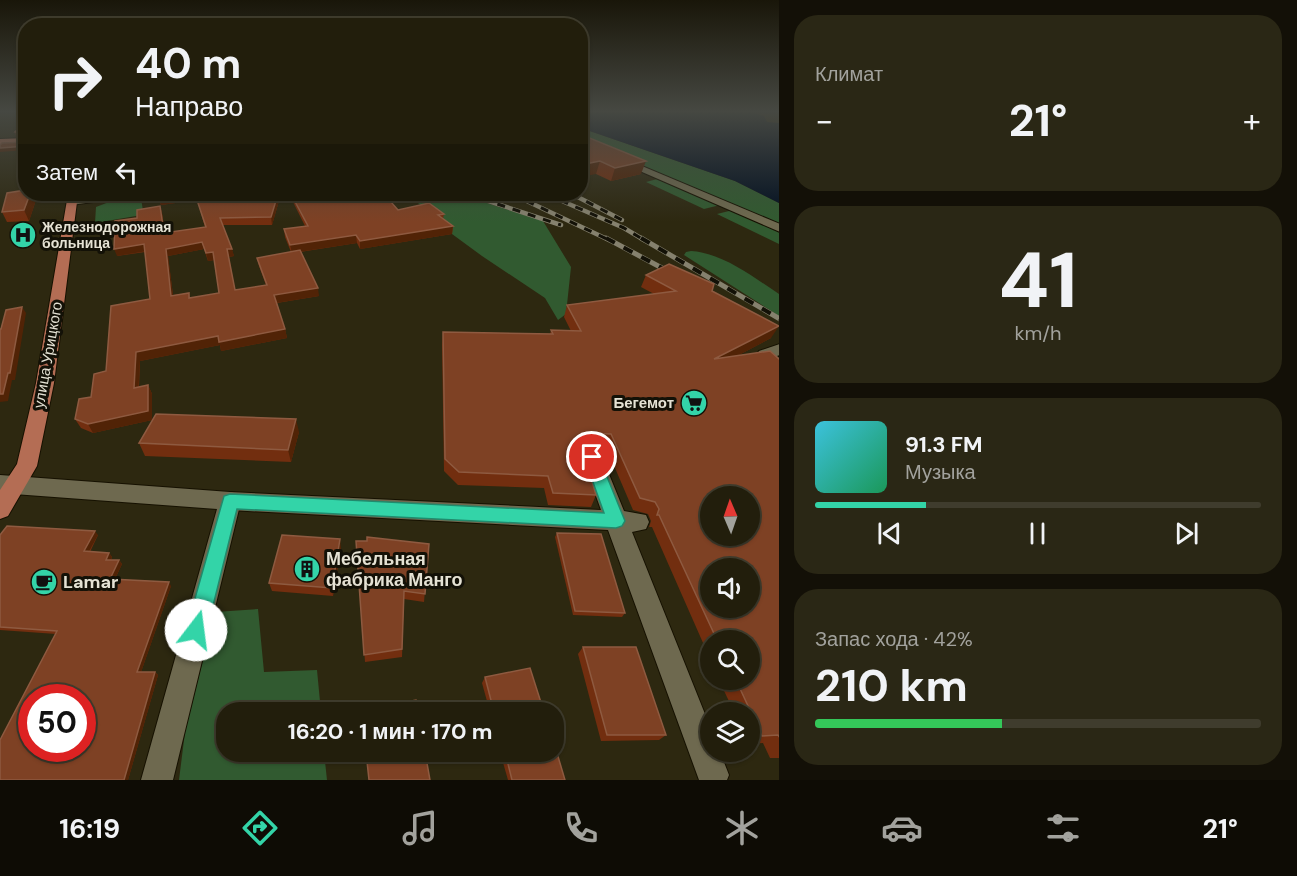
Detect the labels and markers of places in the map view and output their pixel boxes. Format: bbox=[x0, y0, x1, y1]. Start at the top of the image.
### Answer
place label: Железнодорожная больница bbox=[41, 218, 171, 252]
hospital icon: Железнодорожная больница bbox=[8, 220, 38, 250]
supermarket icon: Бегемот bbox=[679, 388, 709, 418]
place label: Бегемот bbox=[613, 393, 674, 413]
pin bbox=[566, 431, 617, 482]
place label: Мебельная фабрика Манго bbox=[326, 547, 463, 592]
building icon: Мебельная фабрика Манго bbox=[292, 554, 322, 584]
cafe icon: Lamar bbox=[29, 567, 59, 597]
place label: Lamar bbox=[63, 570, 118, 594]

